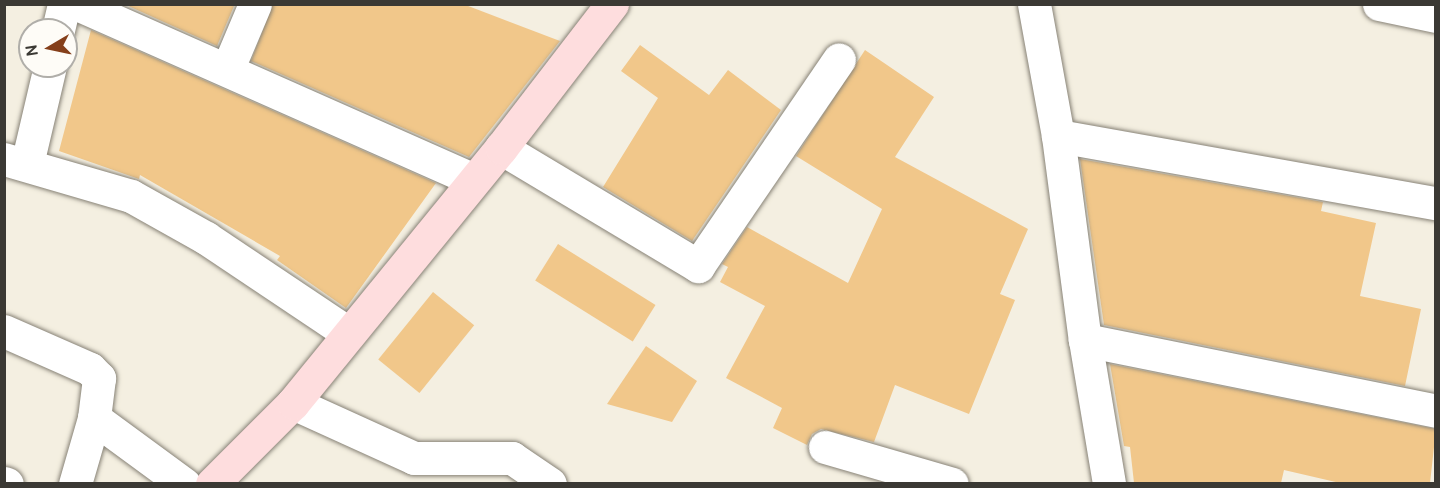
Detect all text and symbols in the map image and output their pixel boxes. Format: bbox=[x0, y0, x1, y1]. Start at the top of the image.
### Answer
north arrow bbox=[18, 18, 78, 78]
text: N bbox=[21, 44, 42, 58]

